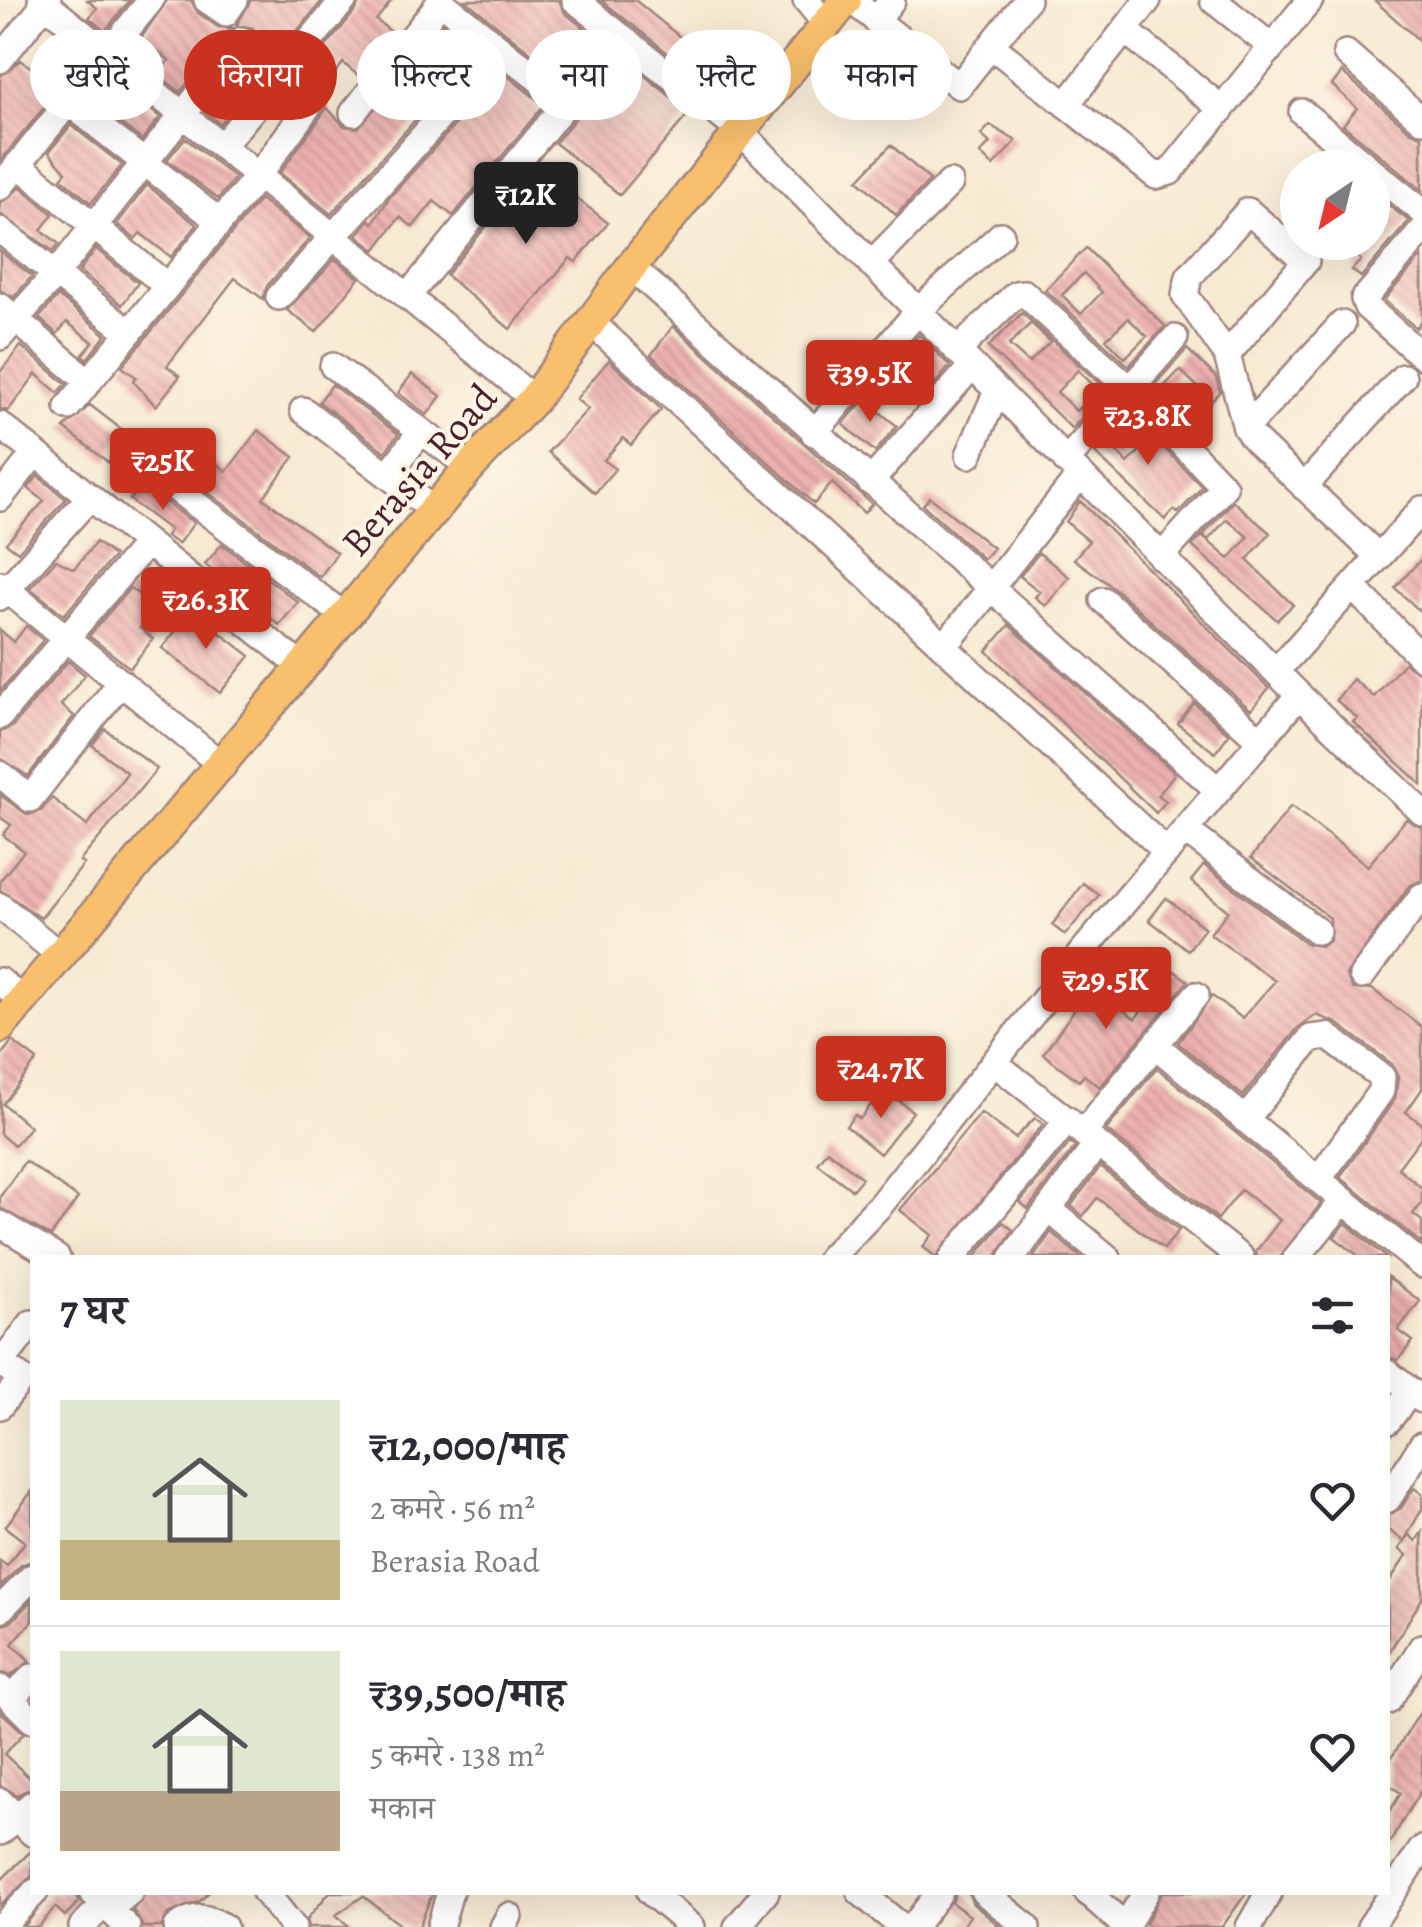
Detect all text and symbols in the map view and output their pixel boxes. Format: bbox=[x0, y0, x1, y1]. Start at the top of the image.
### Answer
chip: खरीदें bbox=[30, 30, 164, 120]
chip: किराया bbox=[184, 30, 337, 120]
chip: फ़िल्टर bbox=[357, 30, 506, 120]
chip: नया bbox=[526, 30, 642, 120]
chip: फ़्लैट bbox=[662, 30, 791, 120]
chip: मकान bbox=[811, 30, 952, 120]
north arrow bbox=[1280, 150, 1390, 260]
map controls bbox=[1280, 150, 1390, 260]
pin: ₹12K bbox=[467, 162, 585, 247]
text: ₹12K bbox=[496, 172, 556, 216]
pin: ₹39.5K bbox=[789, 340, 951, 425]
text: ₹39.5K bbox=[828, 350, 912, 394]
street label: Berasia Road bbox=[329, 372, 510, 568]
pin: ₹23.8K bbox=[1067, 383, 1229, 468]
text: ₹23.8K bbox=[1105, 393, 1191, 437]
pin: ₹25K bbox=[104, 428, 222, 513]
text: ₹25K bbox=[132, 438, 194, 482]
pin: ₹26.3K bbox=[125, 567, 287, 652]
text: ₹26.3K bbox=[163, 577, 249, 621]
pin: ₹29.5K bbox=[1025, 947, 1187, 1032]
text: ₹29.5K bbox=[1063, 957, 1149, 1001]
pin: ₹24.7K bbox=[800, 1036, 962, 1121]
text: ₹24.7K bbox=[838, 1046, 924, 1090]
text: 7 घर bbox=[60, 1281, 127, 1338]
icon: filters bbox=[1305, 1288, 1360, 1343]
text: ₹12,000/माह bbox=[370, 1417, 566, 1474]
icon: home bbox=[140, 1440, 260, 1560]
icon: heart bbox=[1305, 1473, 1360, 1528]
text: 2 कमरे · 56 m² bbox=[370, 1486, 535, 1530]
text: Berasia Road bbox=[370, 1539, 540, 1583]
text: ₹39,500/माह bbox=[370, 1664, 565, 1721]
icon: home bbox=[140, 1691, 260, 1811]
icon: heart bbox=[1305, 1724, 1360, 1779]
text: 5 कमरे · 138 m² bbox=[370, 1733, 545, 1777]
text: मकान bbox=[370, 1786, 435, 1830]

